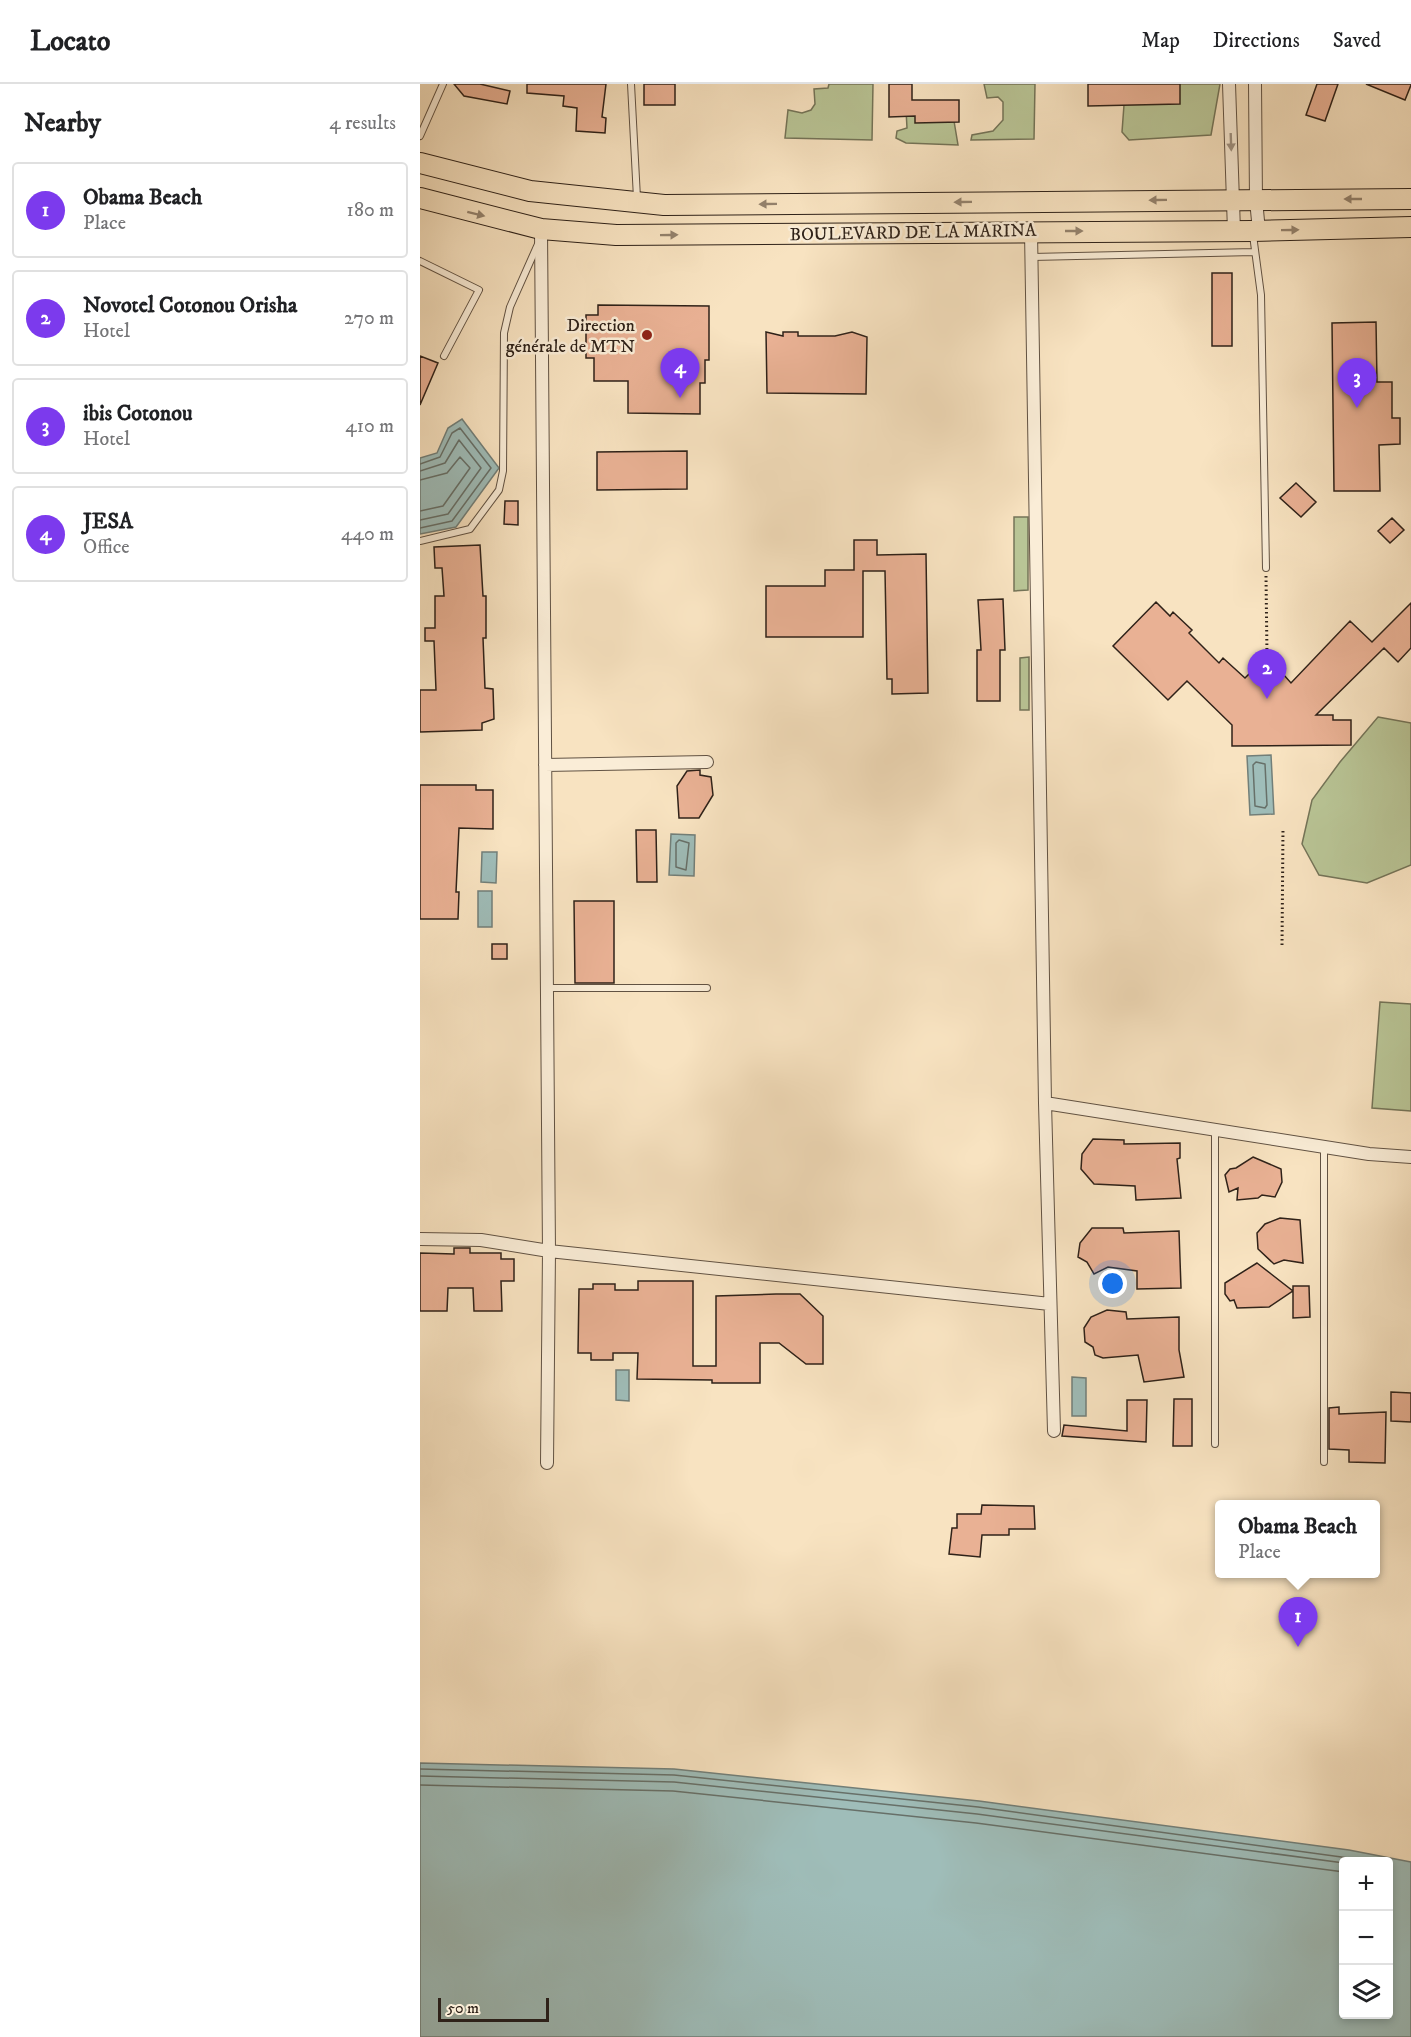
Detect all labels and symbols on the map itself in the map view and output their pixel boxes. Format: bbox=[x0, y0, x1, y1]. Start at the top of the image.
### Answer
one-way arrow bbox=[1226, 133, 1236, 152]
one-way arrow bbox=[1343, 194, 1362, 204]
one-way arrow bbox=[1148, 195, 1167, 205]
one-way arrow bbox=[953, 197, 972, 206]
one-way arrow bbox=[758, 199, 777, 208]
one-way arrow bbox=[467, 209, 485, 219]
street label: BOULEVARD DE LA MARINA bbox=[790, 220, 1037, 246]
one-way arrow bbox=[1281, 225, 1300, 235]
one-way arrow bbox=[1065, 226, 1084, 236]
one-way arrow bbox=[660, 230, 679, 240]
place label: Direction générale de MTN bbox=[506, 315, 636, 358]
marker: Direction générale de MTN bbox=[640, 328, 654, 342]
pin: 4 bbox=[660, 348, 700, 398]
pin: 3 bbox=[1338, 358, 1376, 408]
pin: 2 bbox=[1248, 650, 1286, 699]
your location bbox=[1098, 1269, 1127, 1298]
pin: 1 bbox=[1278, 1598, 1318, 1647]
scale bar bbox=[438, 1995, 549, 2022]

